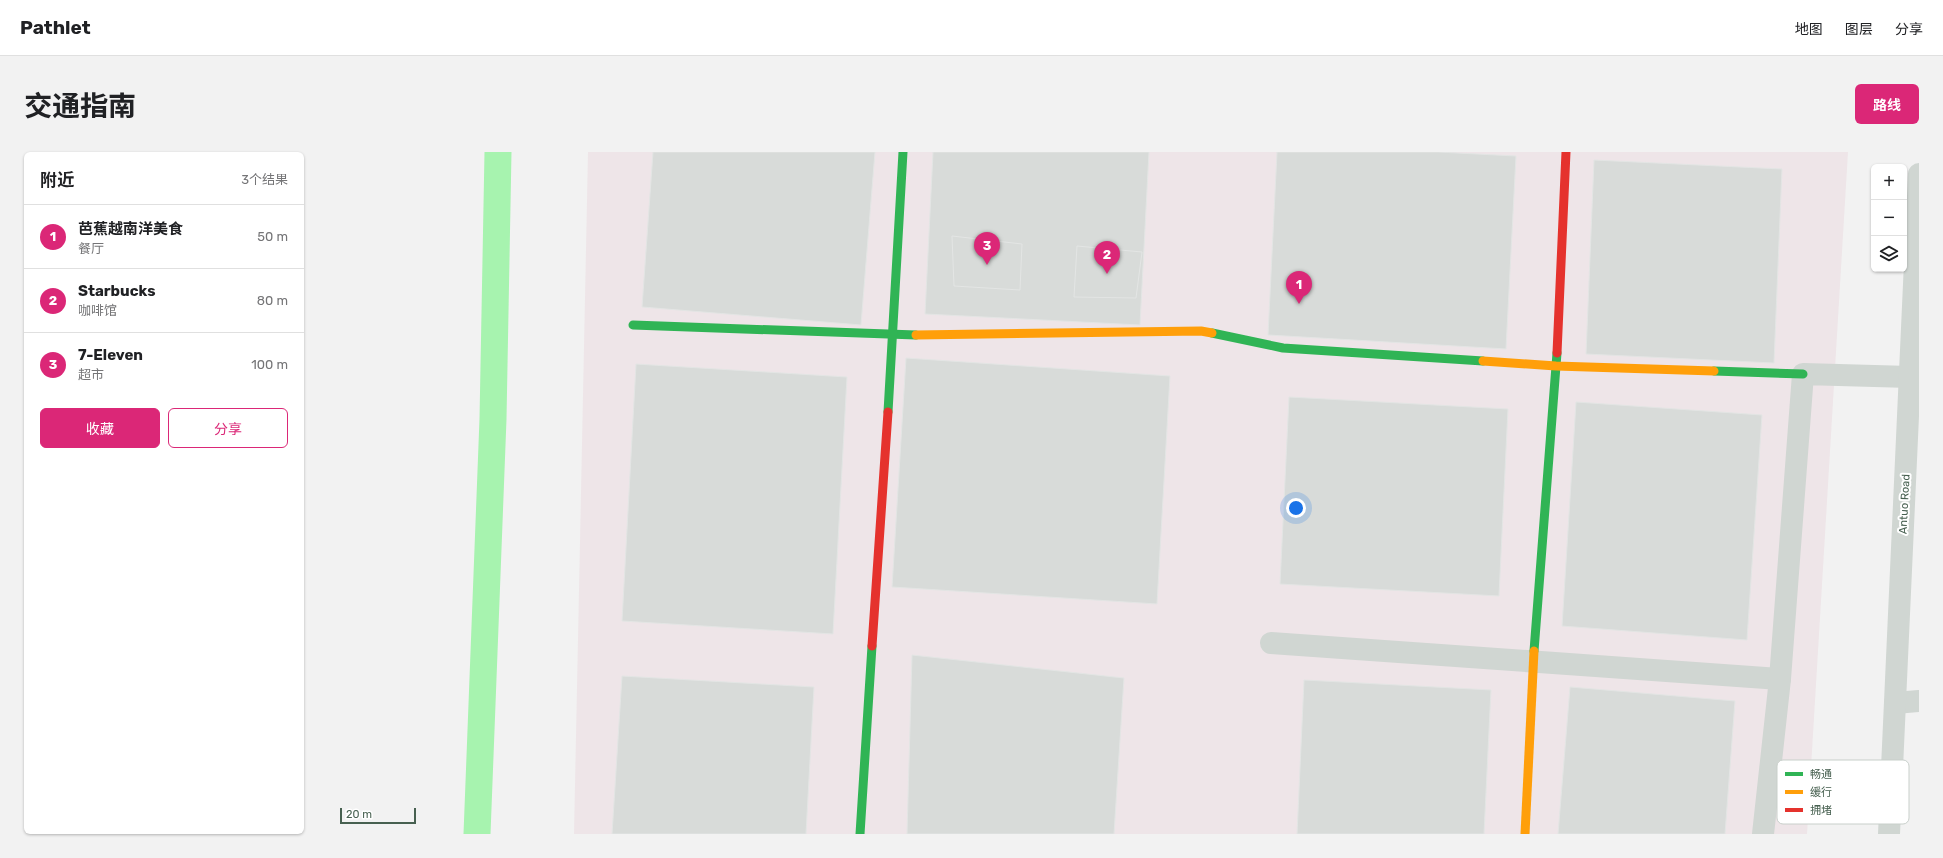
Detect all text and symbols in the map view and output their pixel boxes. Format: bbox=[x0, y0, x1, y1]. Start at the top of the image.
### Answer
text: Pathlet bbox=[20, 16, 91, 39]
text: 地图 bbox=[1795, 21, 1823, 38]
text: 图层 bbox=[1845, 21, 1873, 38]
text: 分享 bbox=[1895, 21, 1923, 38]
button: 路线 bbox=[1855, 84, 1919, 124]
text: 交通指南 bbox=[24, 90, 136, 123]
map controls bbox=[1871, 164, 1907, 272]
button: + bbox=[1871, 164, 1907, 200]
text: 附近 bbox=[40, 170, 74, 190]
text: 3个结果 bbox=[241, 172, 288, 187]
button: − bbox=[1871, 200, 1907, 236]
text: 芭蕉越南洋美食 bbox=[78, 220, 183, 238]
text: 1 bbox=[50, 229, 56, 244]
text: 50 m bbox=[257, 229, 288, 244]
pin: 3 bbox=[974, 232, 1000, 265]
button: layers bbox=[1871, 236, 1907, 272]
text: 餐厅 bbox=[78, 241, 104, 256]
pin: 2 bbox=[1094, 241, 1120, 274]
pin: 1 bbox=[1286, 271, 1312, 304]
text: Starbucks bbox=[78, 282, 155, 300]
text: 2 bbox=[49, 293, 57, 308]
text: 80 m bbox=[257, 293, 288, 308]
text: 咖啡馆 bbox=[78, 303, 117, 318]
text: 7-Eleven bbox=[78, 346, 143, 364]
text: 3 bbox=[49, 357, 57, 372]
text: 100 m bbox=[251, 357, 288, 372]
text: 超市 bbox=[78, 367, 104, 382]
button: 收藏 bbox=[40, 408, 160, 448]
button: 分享 bbox=[168, 408, 288, 448]
street label: Antuo Road bbox=[1896, 474, 1913, 534]
your location bbox=[1286, 498, 1306, 518]
legend bbox=[1777, 760, 1909, 824]
text: 畅通 bbox=[1810, 768, 1832, 781]
text: 缓行 bbox=[1810, 786, 1832, 799]
text: 拥堵 bbox=[1810, 804, 1832, 817]
scale bar bbox=[340, 806, 416, 825]
text: 20 m bbox=[346, 808, 372, 821]

